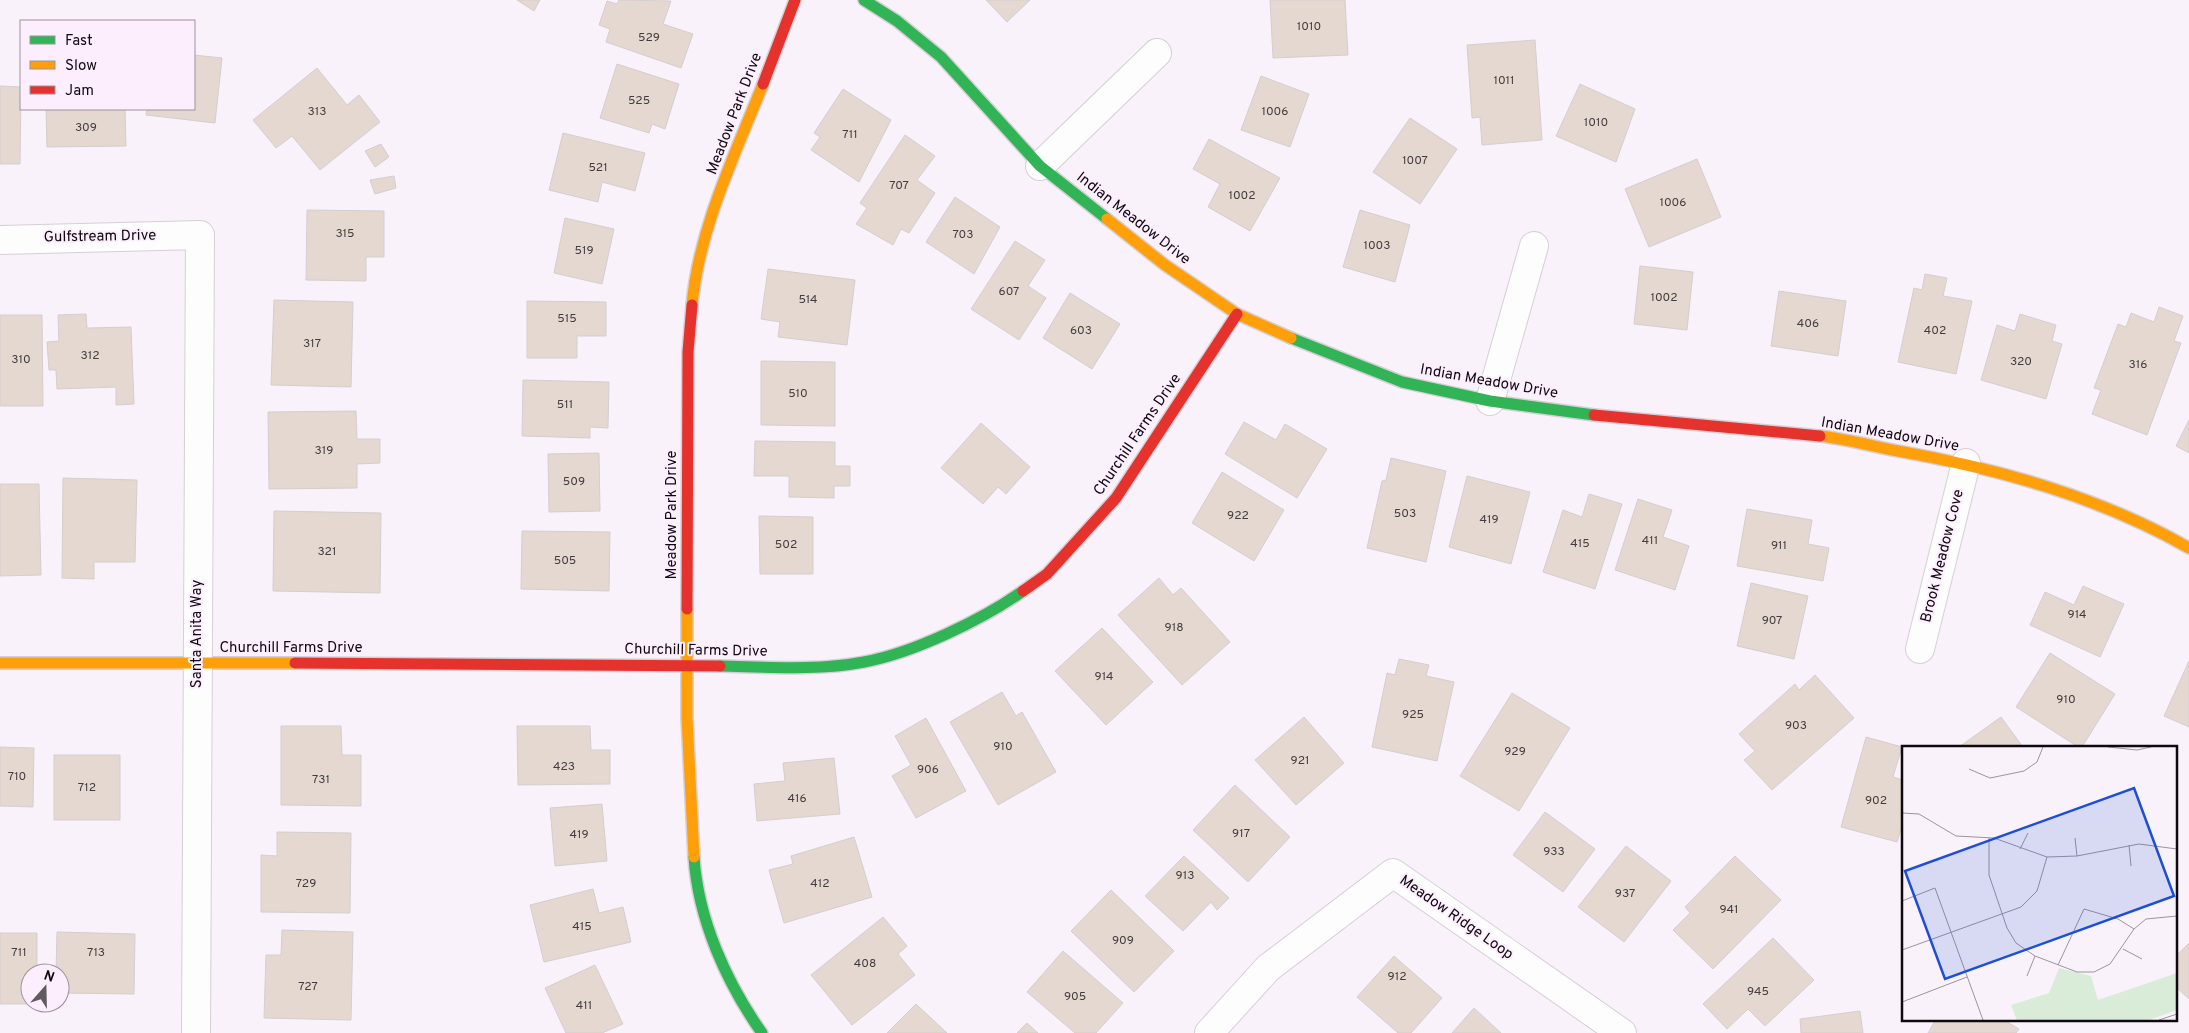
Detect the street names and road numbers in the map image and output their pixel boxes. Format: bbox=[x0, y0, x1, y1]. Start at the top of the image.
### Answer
street label: Meadow Park Drive bbox=[703, 50, 767, 178]
street label: Indian Meadow Drive bbox=[1072, 168, 1194, 270]
street label: Gulfstream Drive bbox=[44, 227, 156, 247]
street label: Indian Meadow Drive bbox=[1418, 361, 1560, 403]
street label: Churchill Farms Drive bbox=[1090, 370, 1186, 500]
street label: Indian Meadow Drive bbox=[1819, 414, 1961, 456]
street label: Meadow Park Drive bbox=[663, 450, 682, 580]
street label: Brook Meadow Cove bbox=[1917, 487, 1969, 625]
street label: Santa Anita Way bbox=[188, 580, 207, 688]
street label: Churchill Farms Drive bbox=[219, 639, 363, 658]
street label: Churchill Farms Drive bbox=[624, 640, 768, 662]
street label: Meadow Ridge Loop bbox=[1395, 871, 1517, 965]

